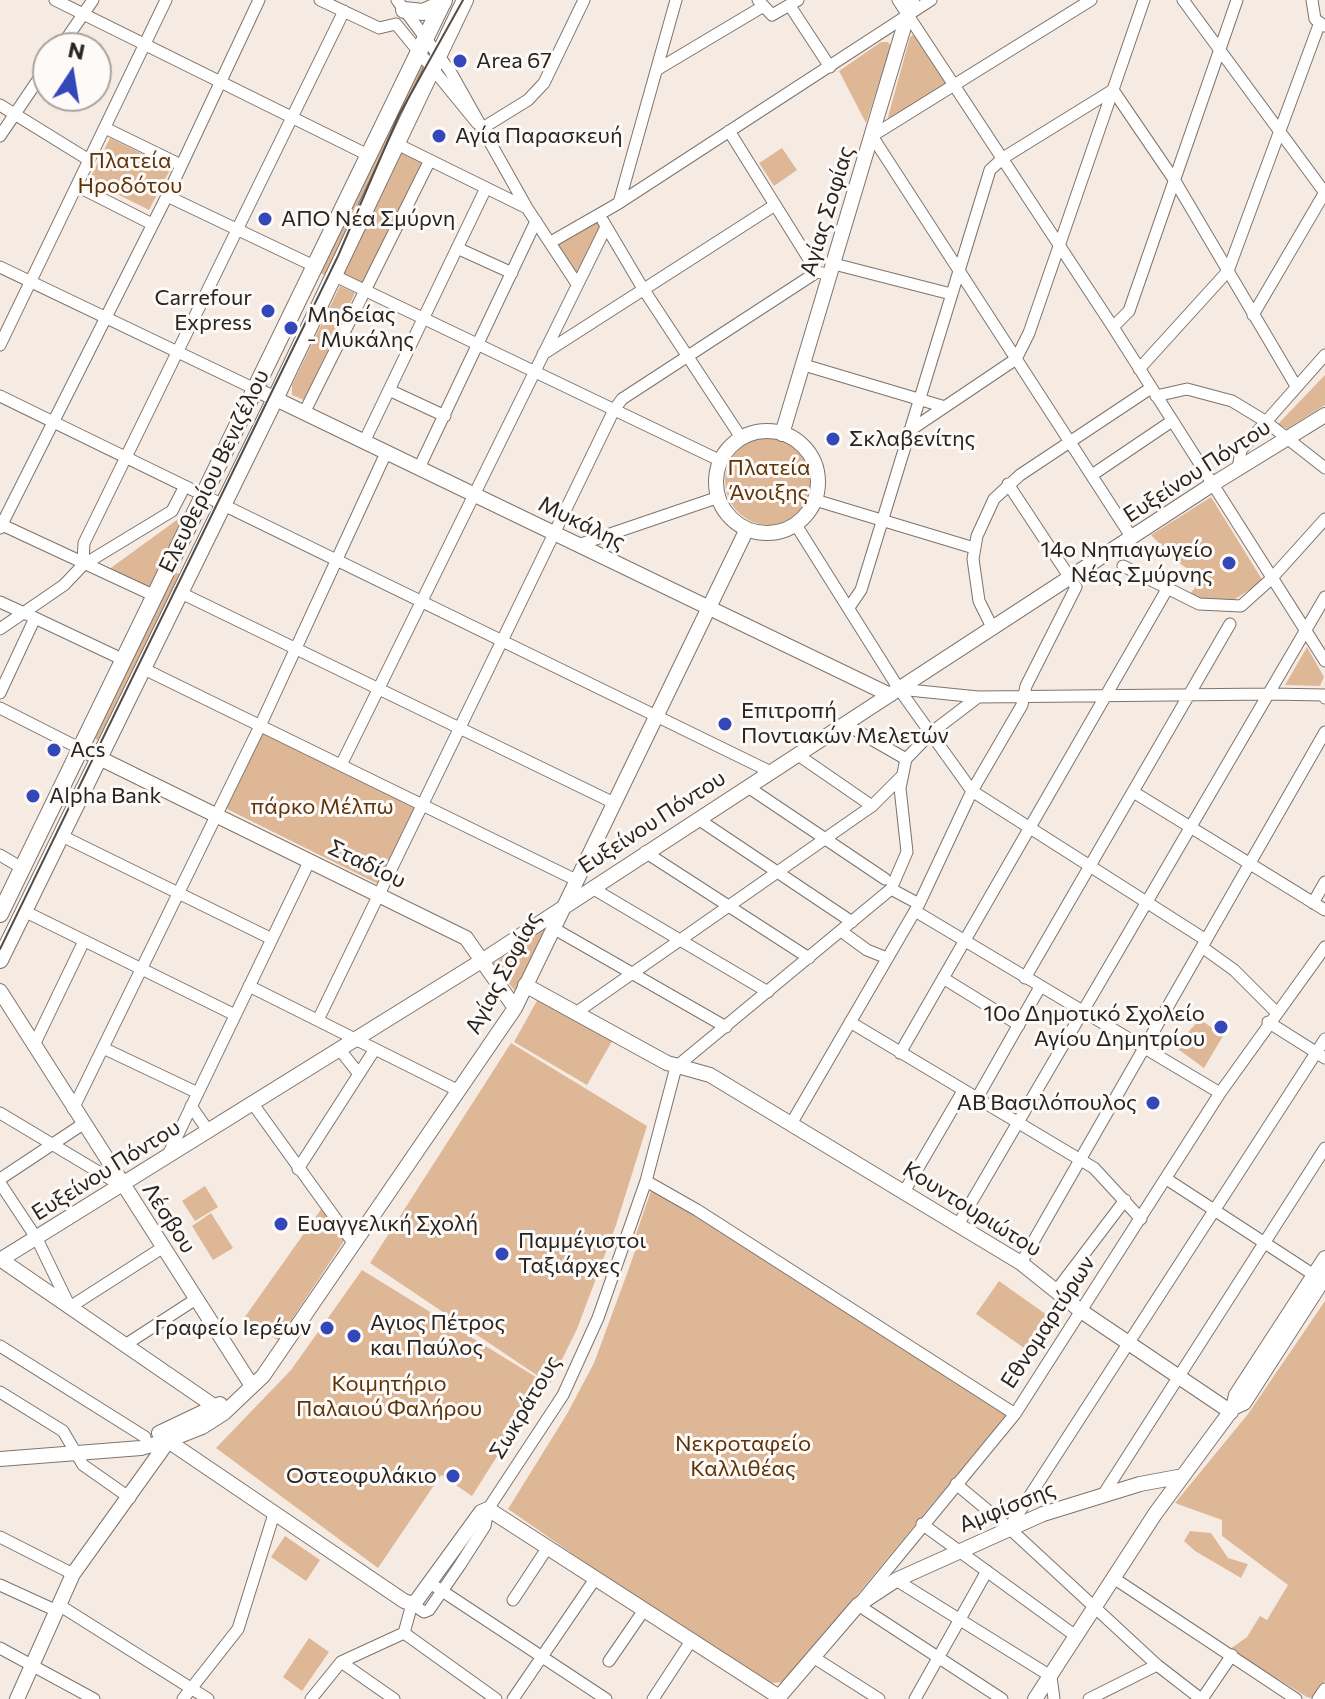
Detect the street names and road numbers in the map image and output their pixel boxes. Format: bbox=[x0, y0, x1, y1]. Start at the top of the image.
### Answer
street label: Αγίας Σοφίας bbox=[795, 143, 859, 279]
street label: Ελευθερίου Βενιζέλου bbox=[153, 365, 275, 577]
street label: Ευξείνου Πόντου bbox=[1119, 414, 1275, 528]
street label: Μυκάλης bbox=[534, 491, 630, 555]
street label: Ευξείνου Πόντου bbox=[574, 765, 730, 879]
street label: Σταδίου bbox=[324, 834, 410, 894]
street label: Αγίας Σοφίας bbox=[460, 907, 546, 1039]
street label: Ευξείνου Πόντου bbox=[27, 1114, 185, 1226]
street label: Κουντουριώτου bbox=[898, 1156, 1046, 1262]
street label: Λέσβου bbox=[137, 1178, 201, 1258]
street label: Εθνομαρτύρων bbox=[995, 1251, 1101, 1393]
street label: Σωκράτους bbox=[484, 1351, 566, 1463]
street label: Αμφίσσης bbox=[955, 1476, 1059, 1538]

